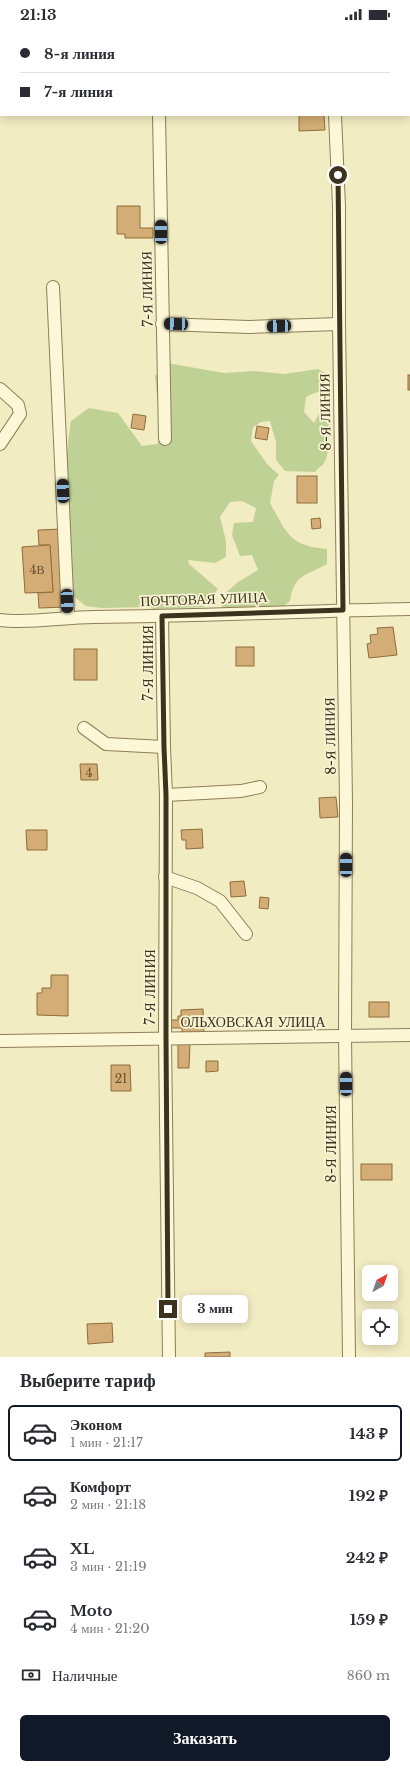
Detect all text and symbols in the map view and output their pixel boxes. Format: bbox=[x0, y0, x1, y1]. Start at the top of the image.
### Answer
text: 21:13 bbox=[20, 5, 57, 24]
text: 8-я линия bbox=[44, 44, 115, 63]
text: 7-я линия bbox=[44, 82, 113, 101]
route start bbox=[329, 166, 347, 184]
car bbox=[155, 220, 167, 244]
street label: 7-Я ЛИНИЯ bbox=[137, 251, 157, 327]
car bbox=[164, 318, 188, 330]
car bbox=[267, 320, 291, 332]
street label: 8-Я ЛИНИЯ bbox=[315, 373, 335, 451]
car bbox=[57, 479, 69, 503]
house number: 4В bbox=[29, 562, 45, 577]
street label: ПОЧТОВАЯ УЛИЦА bbox=[140, 588, 269, 610]
car bbox=[61, 589, 73, 613]
street label: 7-Я ЛИНИЯ bbox=[139, 625, 157, 701]
street label: 8-Я ЛИНИЯ bbox=[320, 697, 340, 775]
house number: 4 bbox=[85, 765, 93, 780]
car bbox=[340, 853, 352, 877]
street label: 7-Я ЛИНИЯ bbox=[141, 949, 159, 1025]
street label: ОЛЬХОВСКАЯ УЛИЦА bbox=[180, 1013, 326, 1031]
house number: 21 bbox=[115, 1071, 127, 1086]
car bbox=[340, 1072, 352, 1096]
street label: 8-Я ЛИНИЯ bbox=[322, 1105, 340, 1183]
north arrow bbox=[362, 1265, 398, 1301]
map controls bbox=[362, 1265, 398, 1345]
callout: 3 мин bbox=[182, 1295, 248, 1323]
route end bbox=[159, 1300, 177, 1318]
text: 3 мин bbox=[197, 1300, 233, 1317]
button: locate bbox=[362, 1309, 398, 1345]
text: Выберите тариф bbox=[20, 1370, 156, 1392]
icon: car bbox=[22, 1415, 58, 1451]
text: Эконом bbox=[70, 1415, 122, 1434]
text: 143 ₽ bbox=[349, 1424, 388, 1443]
text: 1 мин · 21:17 bbox=[70, 1434, 143, 1451]
icon: car bbox=[22, 1477, 58, 1513]
text: Комфорт bbox=[70, 1477, 131, 1496]
text: 192 ₽ bbox=[349, 1486, 388, 1505]
text: 2 мин · 21:18 bbox=[70, 1496, 146, 1513]
icon: car bbox=[22, 1539, 58, 1575]
text: XL bbox=[70, 1539, 94, 1558]
text: 242 ₽ bbox=[346, 1548, 388, 1567]
text: 3 мин · 21:19 bbox=[70, 1558, 147, 1575]
icon: car bbox=[22, 1601, 58, 1637]
text: Moto bbox=[70, 1601, 112, 1620]
text: 159 ₽ bbox=[350, 1610, 388, 1629]
text: 4 мин · 21:20 bbox=[70, 1620, 149, 1637]
icon: cash bbox=[20, 1664, 42, 1686]
text: Наличные bbox=[52, 1666, 117, 1685]
text: 860 m bbox=[347, 1667, 390, 1684]
button: Заказать bbox=[20, 1715, 390, 1761]

